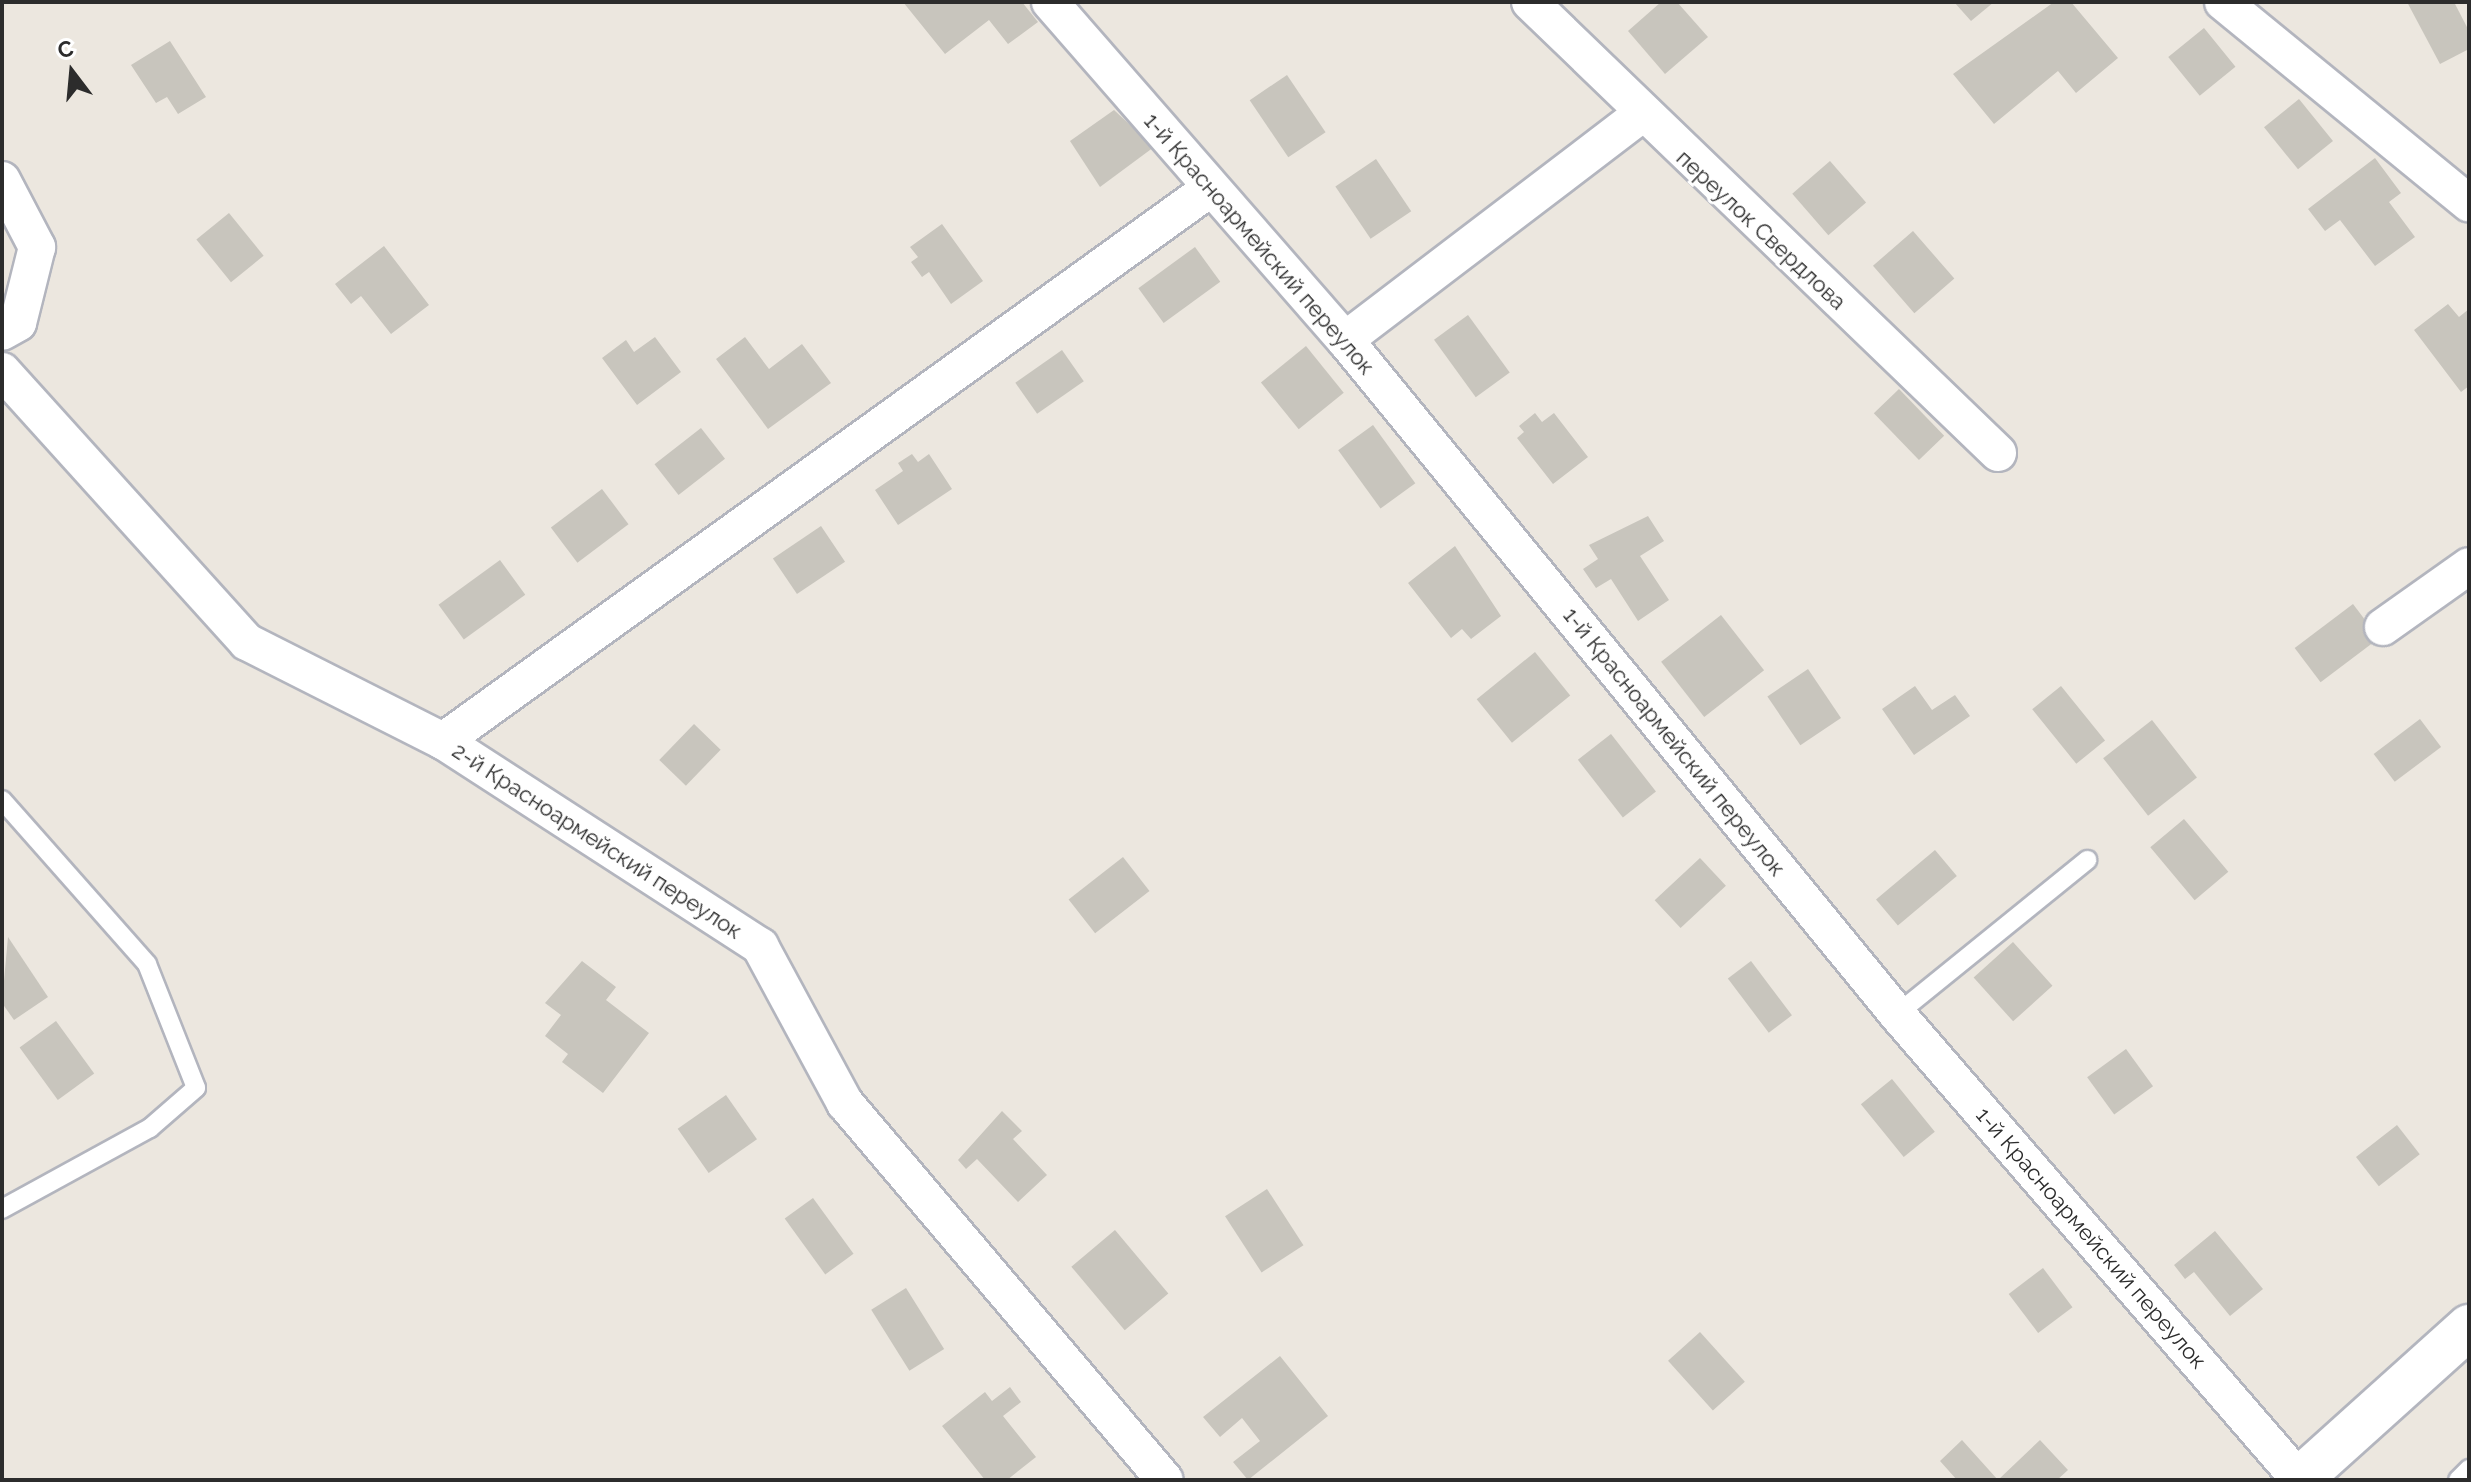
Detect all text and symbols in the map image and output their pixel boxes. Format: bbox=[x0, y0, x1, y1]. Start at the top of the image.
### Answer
north arrow bbox=[32, 32, 112, 112]
text: С bbox=[55, 34, 76, 64]
street label: 1-й Красноармейский переулок bbox=[1138, 108, 1380, 380]
street label: переулок Свердлова bbox=[1671, 145, 1851, 315]
street label: 1-й Красноармейский переулок bbox=[1558, 603, 1790, 881]
street label: 2-й Красноармейский переулок bbox=[447, 737, 747, 945]
street label: 1-й Красноармейский переулок bbox=[1970, 1102, 2212, 1374]

